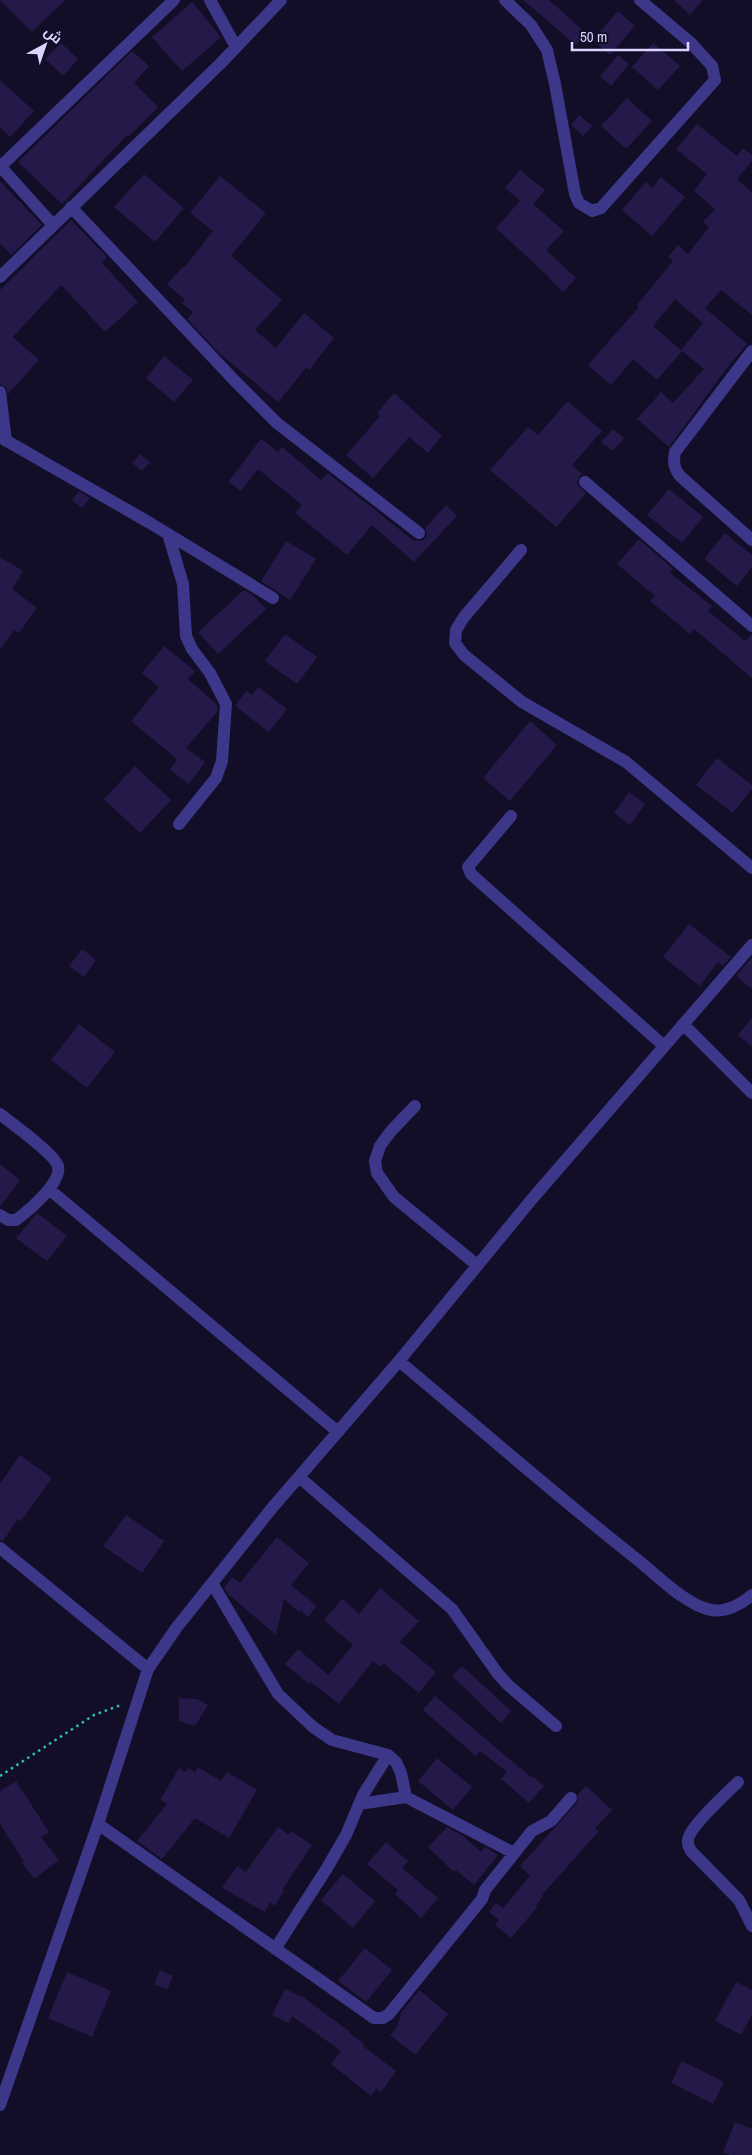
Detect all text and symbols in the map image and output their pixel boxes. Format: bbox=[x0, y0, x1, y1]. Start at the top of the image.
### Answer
north arrow bbox=[20, 20, 70, 70]
scale bar bbox=[572, 20, 688, 52]
text: ش bbox=[41, 22, 66, 48]
text: 50 m bbox=[580, 26, 607, 47]

